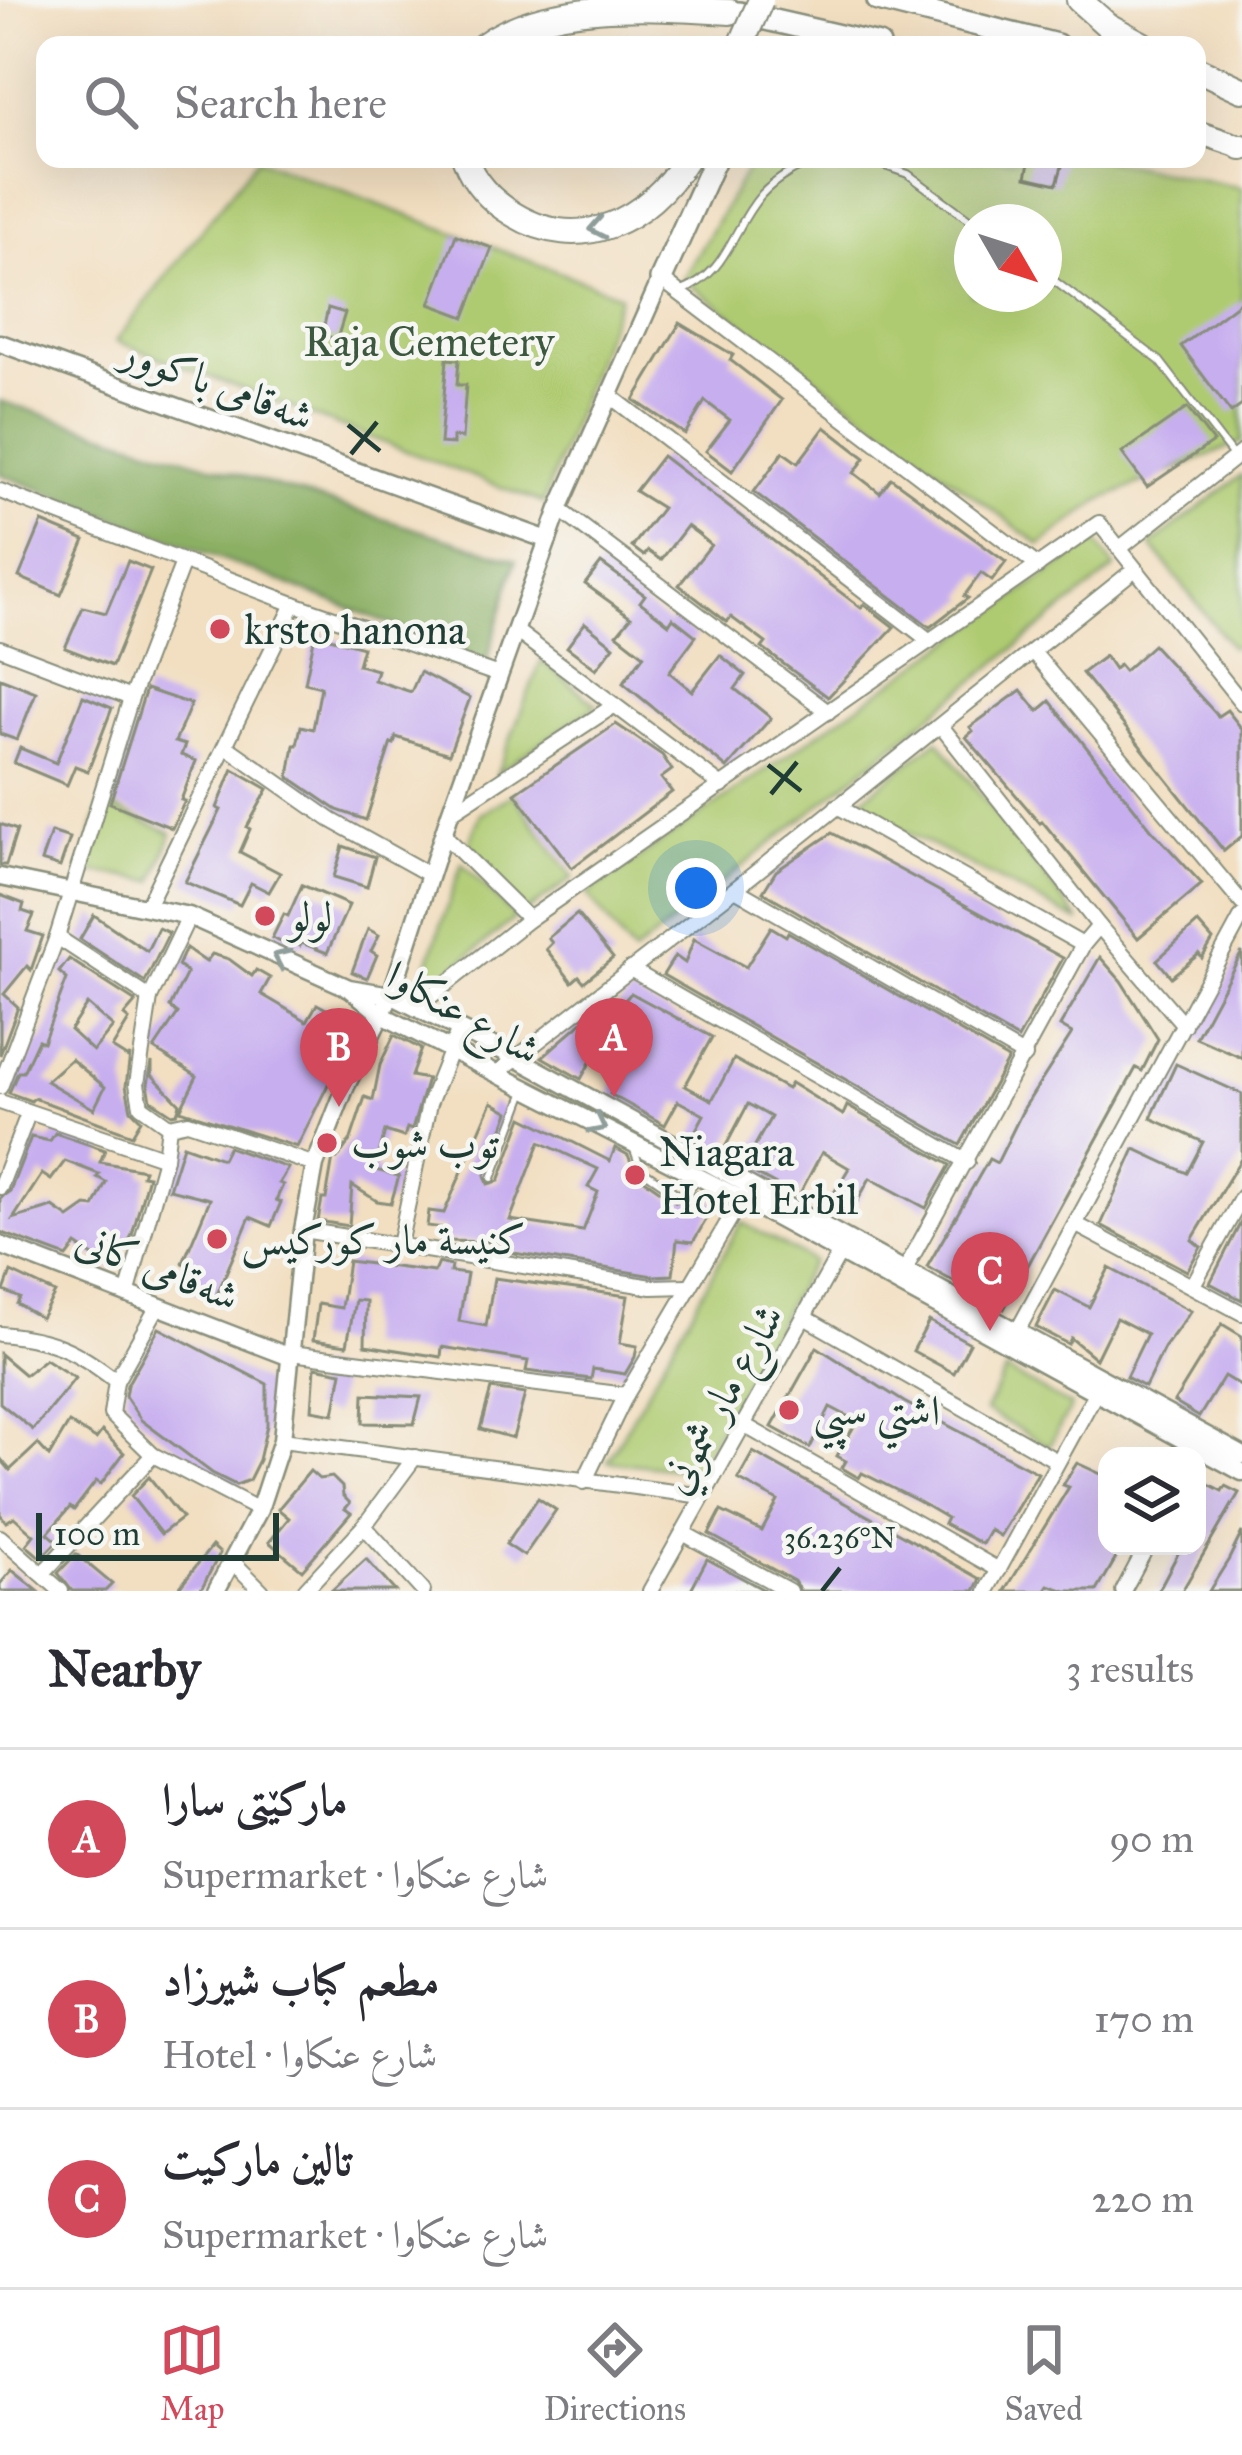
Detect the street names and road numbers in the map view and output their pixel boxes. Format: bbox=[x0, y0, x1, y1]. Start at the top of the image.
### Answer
street label: شەقامی باکوور bbox=[111, 324, 321, 443]
street label: شارع عنكاوا bbox=[373, 949, 550, 1084]
street label: شەقامی کانی bbox=[69, 1213, 246, 1323]
street label: شارع مار شموني bbox=[649, 1295, 803, 1507]

